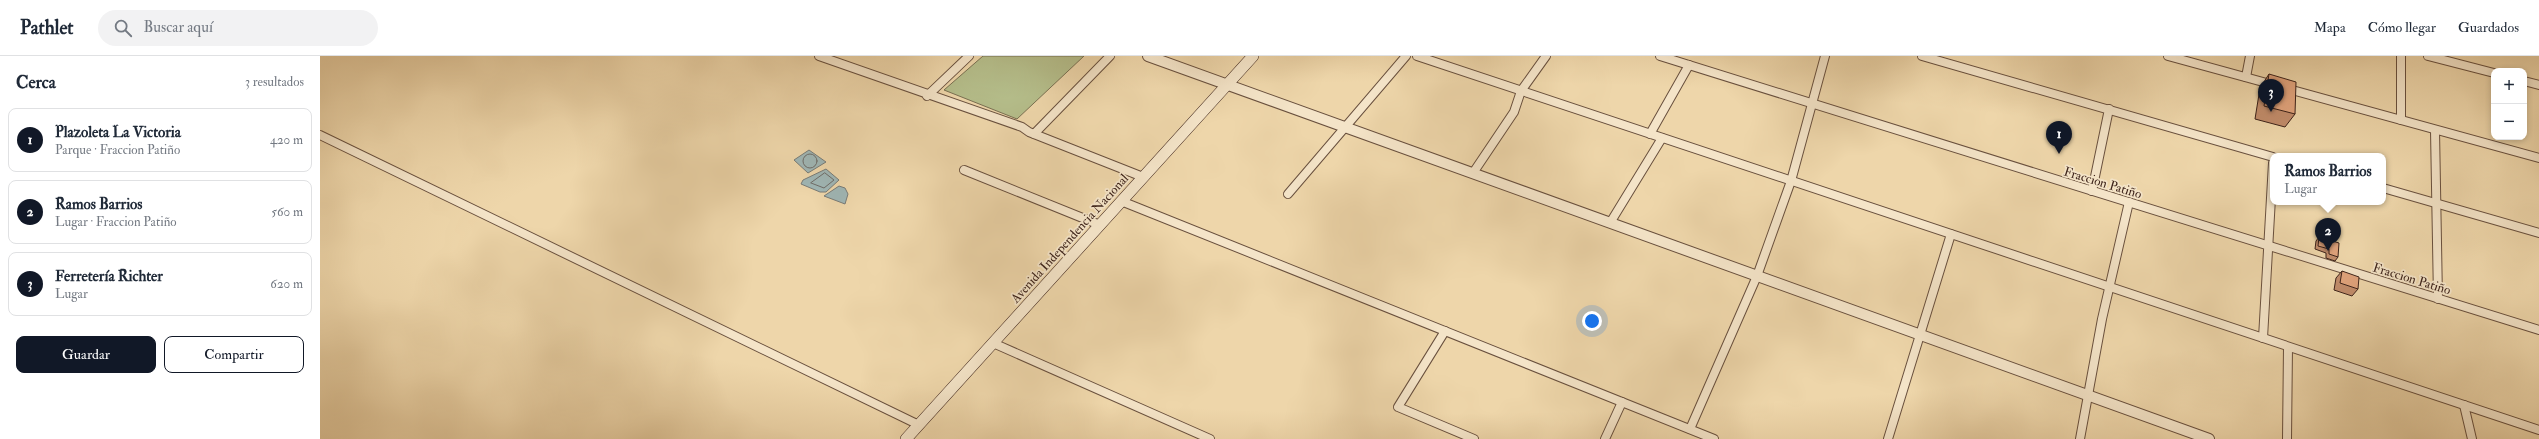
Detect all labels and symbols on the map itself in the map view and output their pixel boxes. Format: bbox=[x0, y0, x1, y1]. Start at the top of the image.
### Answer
pin: 3 bbox=[2258, 79, 2284, 112]
pin: 1 bbox=[2046, 121, 2072, 154]
street label: Fraccion Patiño bbox=[2062, 163, 2144, 202]
street label: Avenida Independencia Nacional bbox=[1007, 170, 1133, 308]
pin: 2 bbox=[2315, 218, 2341, 251]
street label: Fraccion Patiño bbox=[2371, 259, 2453, 298]
your location bbox=[1582, 311, 1602, 331]

